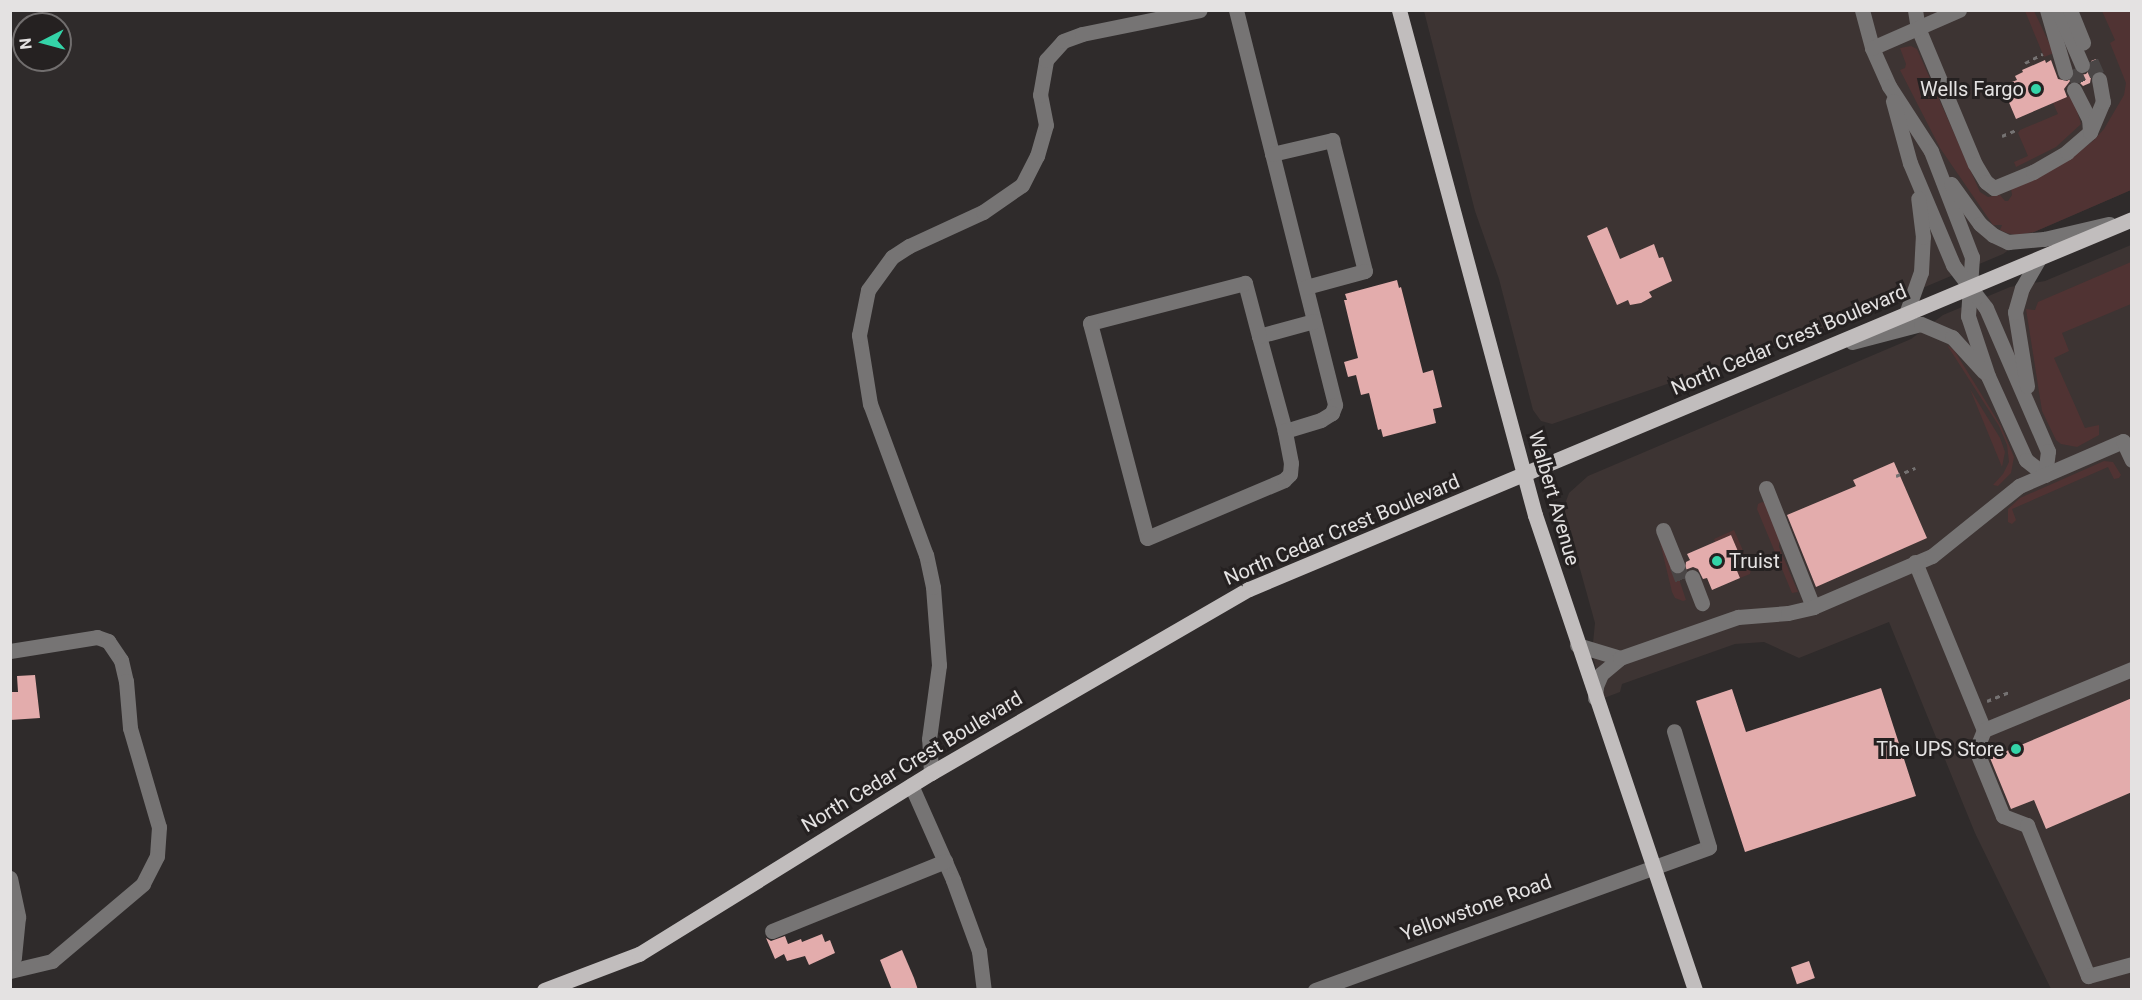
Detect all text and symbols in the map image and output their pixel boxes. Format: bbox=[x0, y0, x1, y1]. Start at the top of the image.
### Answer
north arrow bbox=[12, 12, 72, 72]
text: N bbox=[16, 37, 36, 50]
place label: Wells Fargo bbox=[1920, 77, 2024, 101]
marker: Wells Fargo bbox=[2029, 82, 2043, 96]
street label: North Cedar Crest Boulevard bbox=[1668, 279, 1910, 401]
street label: Walbert Avenue bbox=[1523, 428, 1585, 568]
street label: North Cedar Crest Boulevard bbox=[1221, 469, 1463, 591]
place label: Truist bbox=[1729, 549, 1780, 573]
marker: Truist bbox=[1710, 554, 1724, 568]
street label: North Cedar Crest Boulevard bbox=[797, 686, 1027, 838]
place label: The UPS Store bbox=[1876, 737, 2004, 761]
marker: The UPS Store bbox=[2009, 742, 2023, 756]
street label: Yellowstone Road bbox=[1397, 870, 1555, 946]

